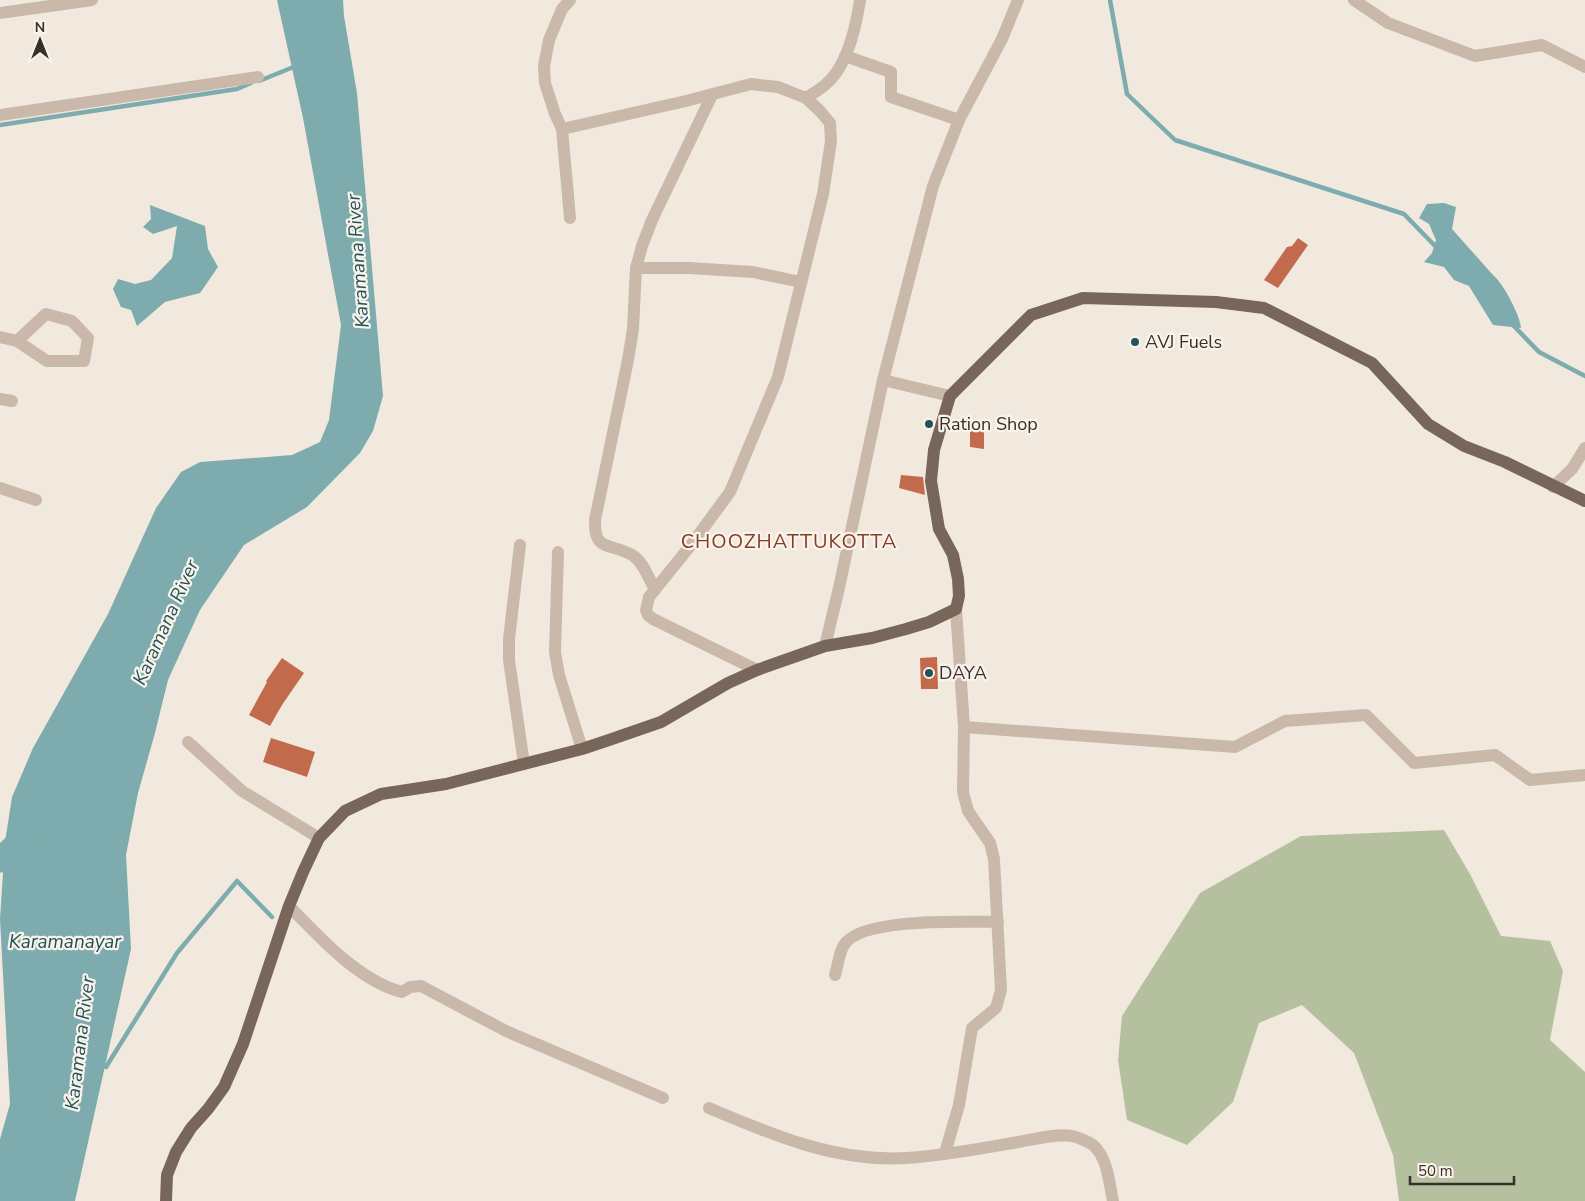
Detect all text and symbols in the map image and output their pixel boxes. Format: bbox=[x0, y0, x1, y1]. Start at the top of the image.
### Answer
north arrow bbox=[15, 15, 65, 65]
text: N bbox=[35, 18, 45, 37]
water label: Karamana River bbox=[340, 192, 376, 329]
place label: AVJ Fuels bbox=[1145, 330, 1222, 354]
marker: AVJ Fuels bbox=[1129, 336, 1141, 348]
place label: Ration Shop bbox=[939, 412, 1038, 436]
marker: Ration Shop bbox=[923, 418, 935, 430]
district label: CHOOZHATTUKOTTA bbox=[681, 528, 897, 555]
water label: Karamana River bbox=[127, 555, 206, 689]
place label: DAYA bbox=[939, 661, 987, 685]
marker: DAYA bbox=[923, 667, 935, 679]
water label: Karamanayar bbox=[9, 929, 122, 955]
water label: Karamana River bbox=[59, 974, 101, 1111]
scale bar bbox=[1410, 1154, 1514, 1186]
text: 50 m bbox=[1418, 1161, 1453, 1181]

